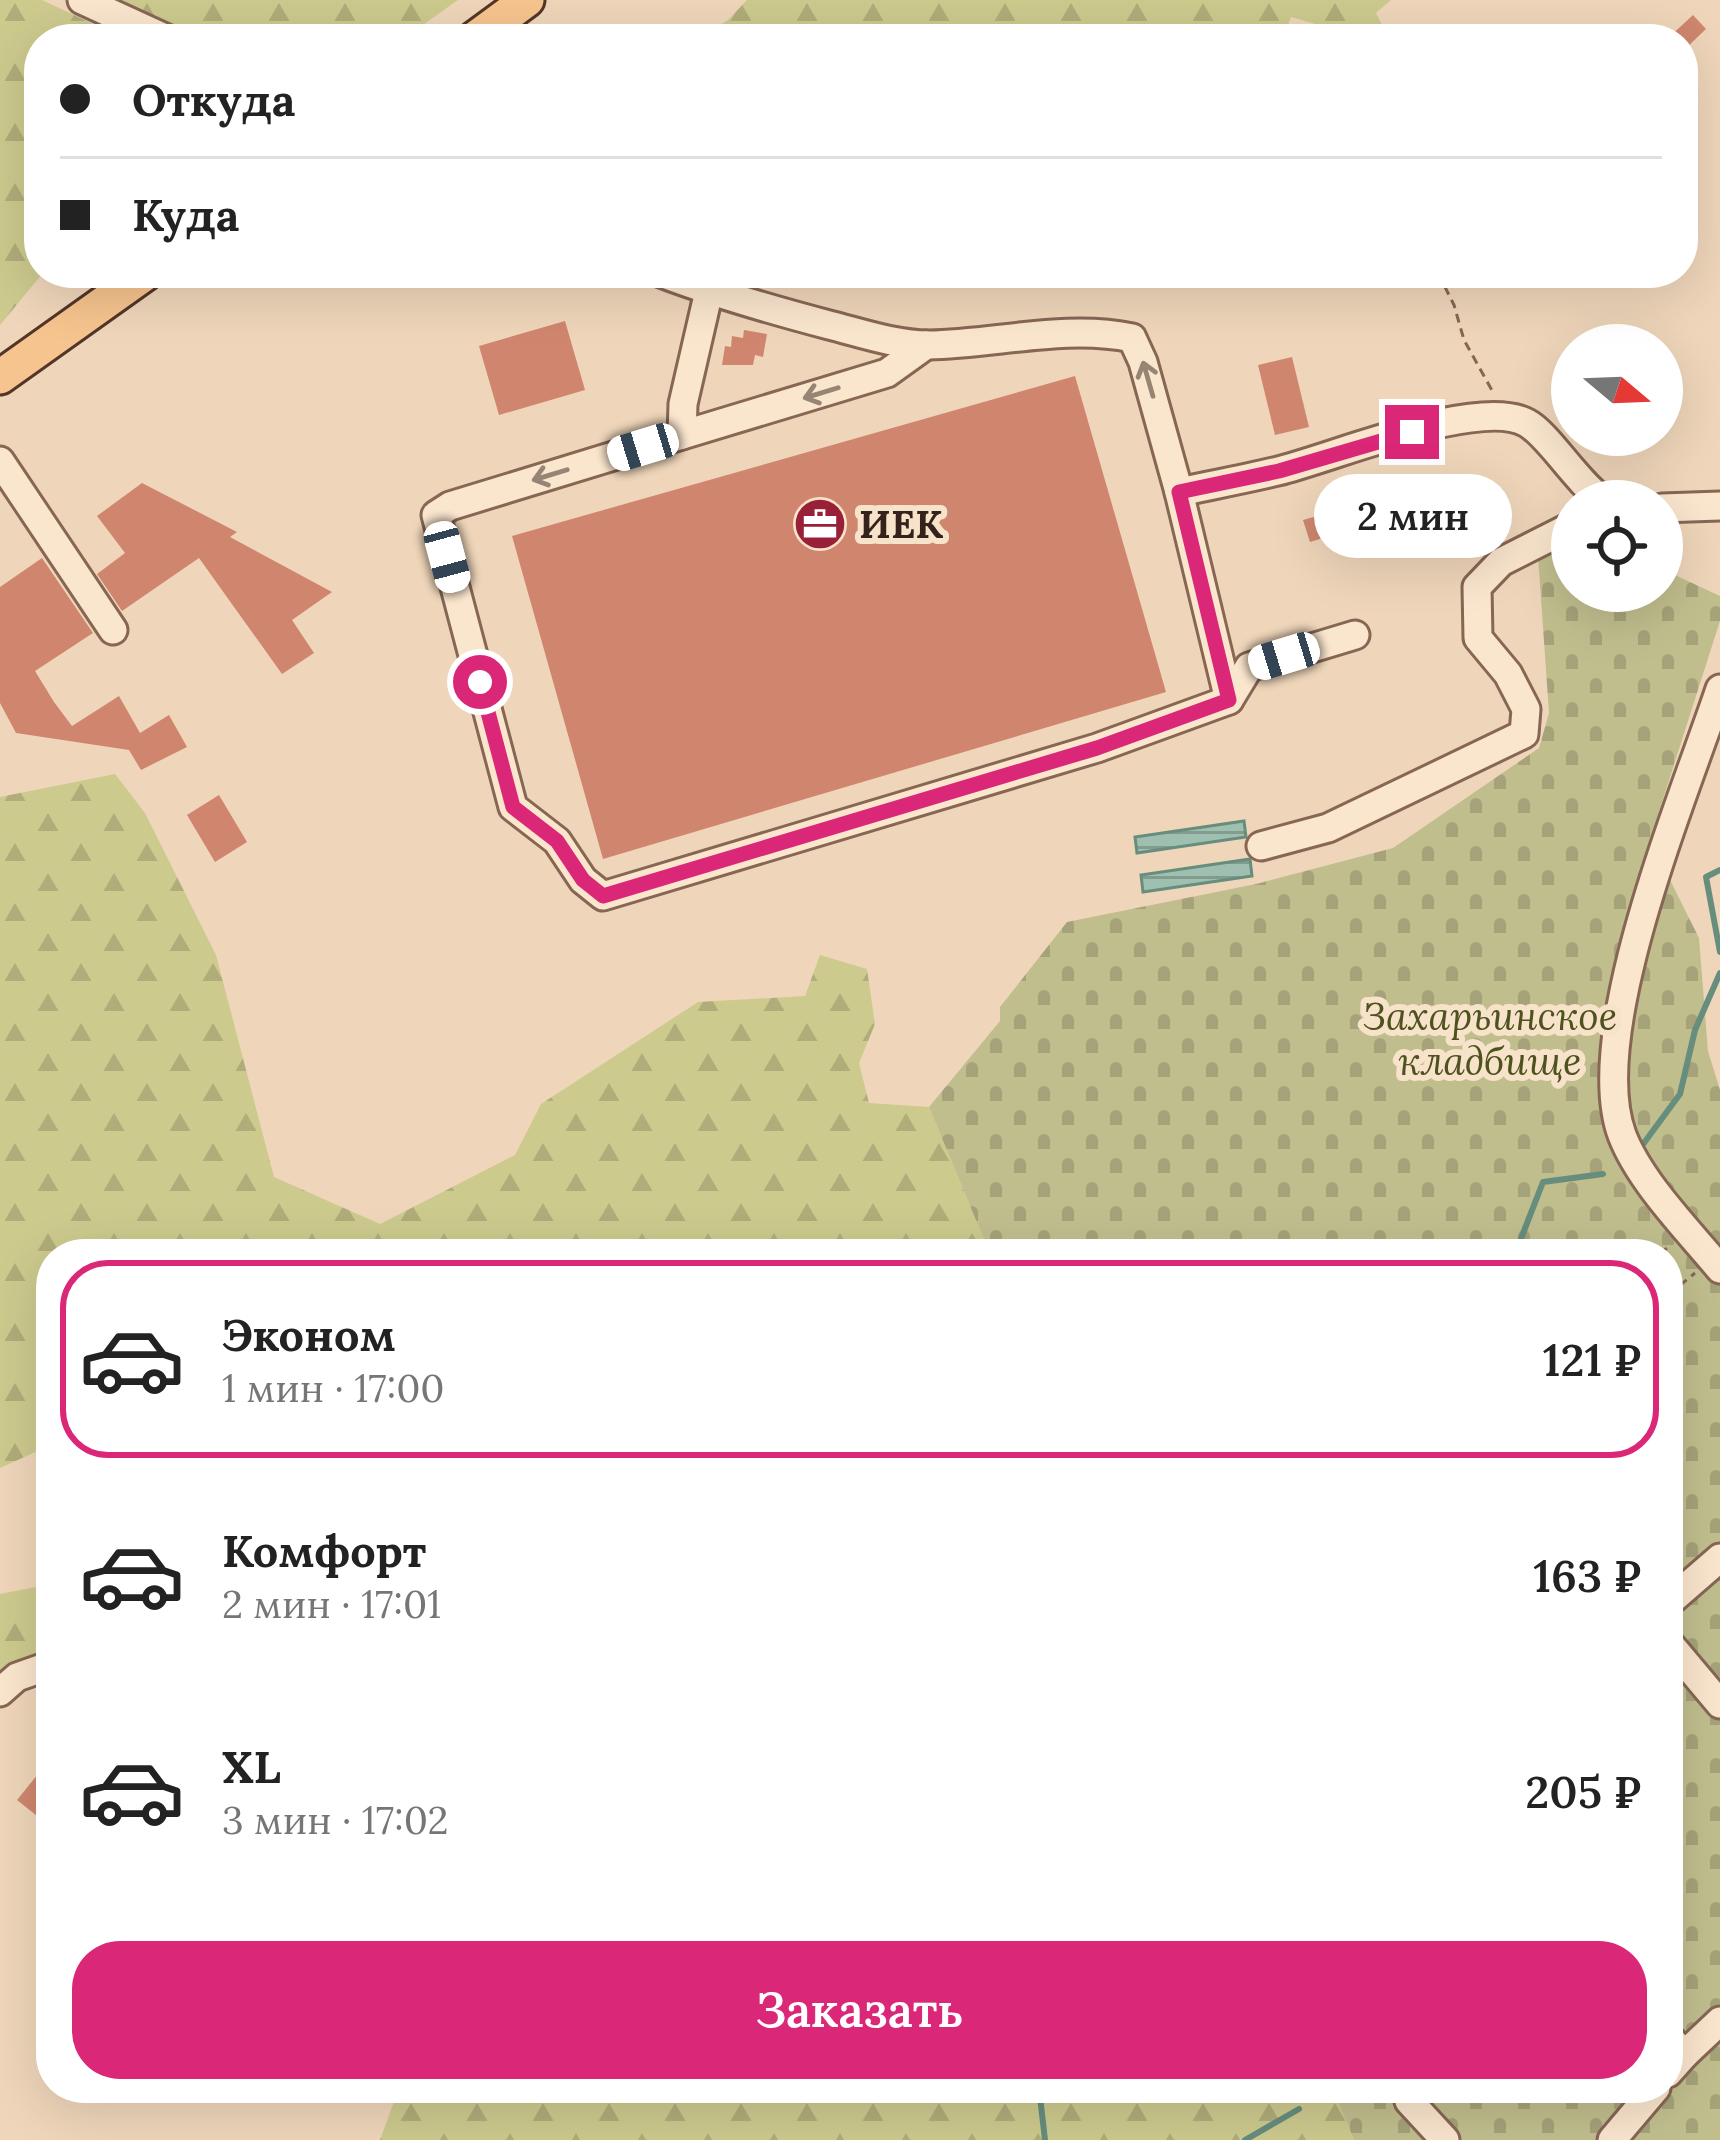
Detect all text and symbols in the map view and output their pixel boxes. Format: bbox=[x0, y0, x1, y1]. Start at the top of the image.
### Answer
text: Откуда bbox=[132, 71, 295, 128]
text: Куда bbox=[132, 186, 239, 243]
north arrow bbox=[1551, 324, 1683, 456]
map controls bbox=[1551, 324, 1683, 612]
one-way arrow bbox=[1135, 361, 1157, 399]
one-way arrow bbox=[803, 383, 841, 405]
route end bbox=[1385, 405, 1439, 459]
car bbox=[603, 419, 683, 475]
one-way arrow bbox=[532, 465, 570, 487]
callout: 2 мин bbox=[1313, 474, 1511, 558]
button: locate bbox=[1551, 480, 1683, 612]
text: 2 мин bbox=[1357, 491, 1469, 541]
office icon: ИЕК bbox=[792, 496, 848, 552]
place label: ИЕК bbox=[859, 499, 943, 549]
car bbox=[420, 518, 474, 596]
car bbox=[1244, 628, 1324, 684]
route start bbox=[453, 655, 507, 709]
park label: Захарьинское кладбище bbox=[1363, 991, 1617, 1086]
icon: car bbox=[78, 1305, 186, 1413]
text: Эконом bbox=[222, 1306, 396, 1363]
text: 121 ₽ bbox=[1543, 1331, 1641, 1388]
text: 1 мин · 17:00 bbox=[222, 1363, 445, 1413]
icon: car bbox=[78, 1521, 186, 1629]
text: Комфорт bbox=[222, 1522, 426, 1579]
text: 163 ₽ bbox=[1533, 1547, 1641, 1604]
text: 2 мин · 17:01 bbox=[222, 1579, 441, 1629]
icon: car bbox=[78, 1737, 186, 1845]
text: XL bbox=[222, 1738, 281, 1795]
text: 205 ₽ bbox=[1525, 1763, 1641, 1820]
text: 3 мин · 17:02 bbox=[222, 1795, 449, 1845]
button: Заказать bbox=[72, 1941, 1647, 2079]

